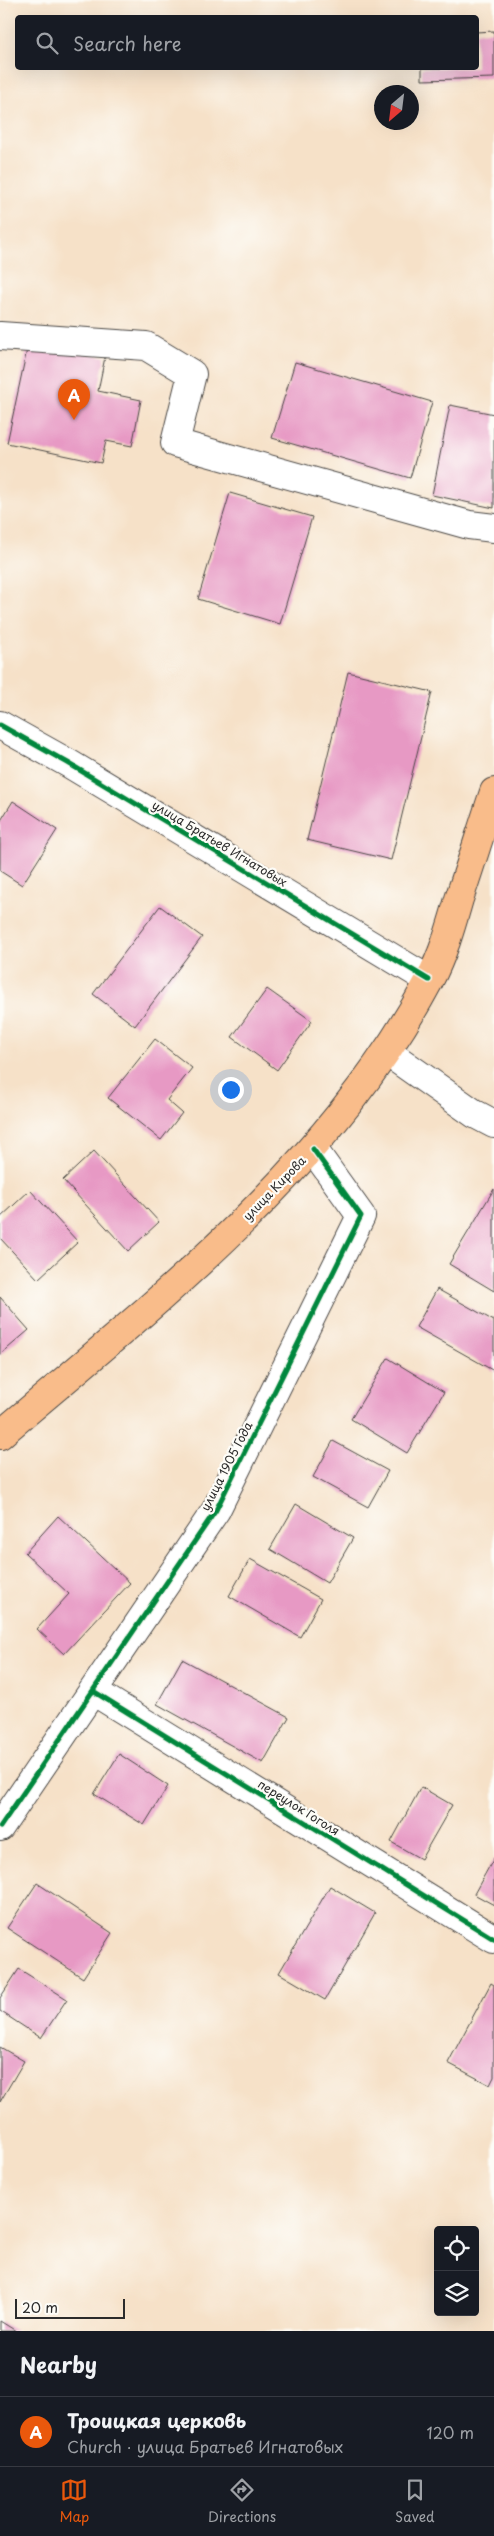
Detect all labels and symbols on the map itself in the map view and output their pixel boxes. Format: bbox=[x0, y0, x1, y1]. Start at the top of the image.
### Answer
north arrow bbox=[374, 85, 419, 130]
pin: A bbox=[58, 379, 90, 420]
street label: улица Братьев Игнатовых bbox=[149, 795, 291, 891]
your location bbox=[218, 1077, 244, 1103]
street label: улица Кирова bbox=[239, 1151, 310, 1224]
street label: улица 1905 Года bbox=[196, 1418, 257, 1514]
street label: переулок Гоголя bbox=[255, 1775, 343, 1839]
scale bar bbox=[15, 2296, 125, 2319]

